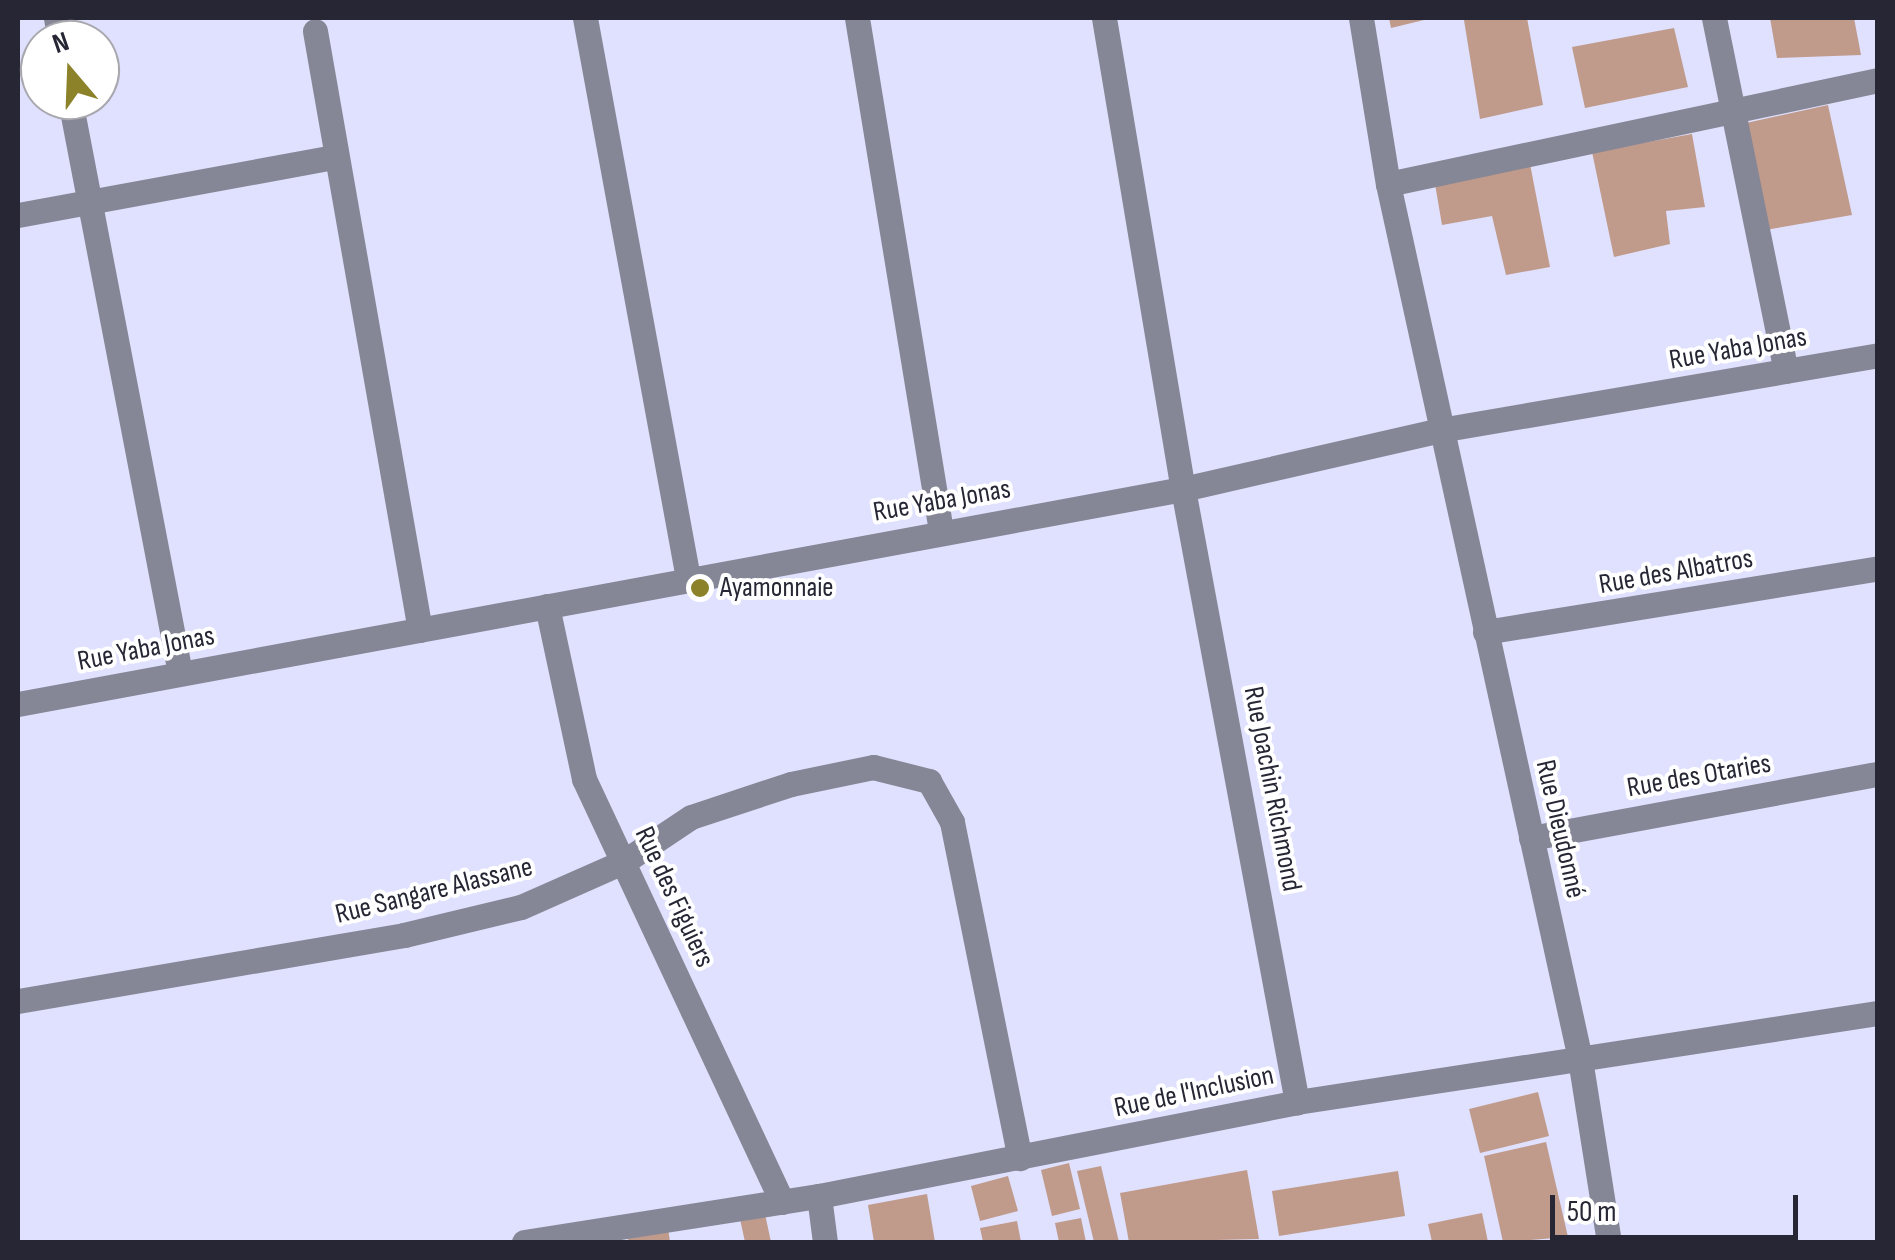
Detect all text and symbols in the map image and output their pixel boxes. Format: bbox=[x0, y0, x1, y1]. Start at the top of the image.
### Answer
north arrow bbox=[20, 20, 120, 120]
text: N bbox=[48, 25, 73, 61]
street label: Rue Yaba Jonas bbox=[1667, 320, 1809, 378]
street label: Rue Yaba Jonas bbox=[871, 472, 1013, 530]
street label: Rue des Albatros bbox=[1597, 542, 1755, 602]
place label: Ayamonnaie bbox=[720, 571, 834, 605]
marker: Ayamonnaie bbox=[689, 577, 711, 599]
street label: Rue Yaba Jonas bbox=[75, 619, 217, 679]
street label: Rue Joachin Richmond bbox=[1236, 684, 1308, 894]
street label: Rue des Otaries bbox=[1625, 747, 1773, 805]
street label: Rue Dieudonné bbox=[1528, 757, 1592, 901]
street label: Rue des Figuiers bbox=[627, 821, 721, 973]
street label: Rue Sangare Alassane bbox=[332, 850, 536, 932]
street label: Rue de l'Inclusion bbox=[1111, 1059, 1277, 1125]
scale bar bbox=[1555, 1175, 1802, 1237]
text: 50 m bbox=[1567, 1194, 1616, 1230]

